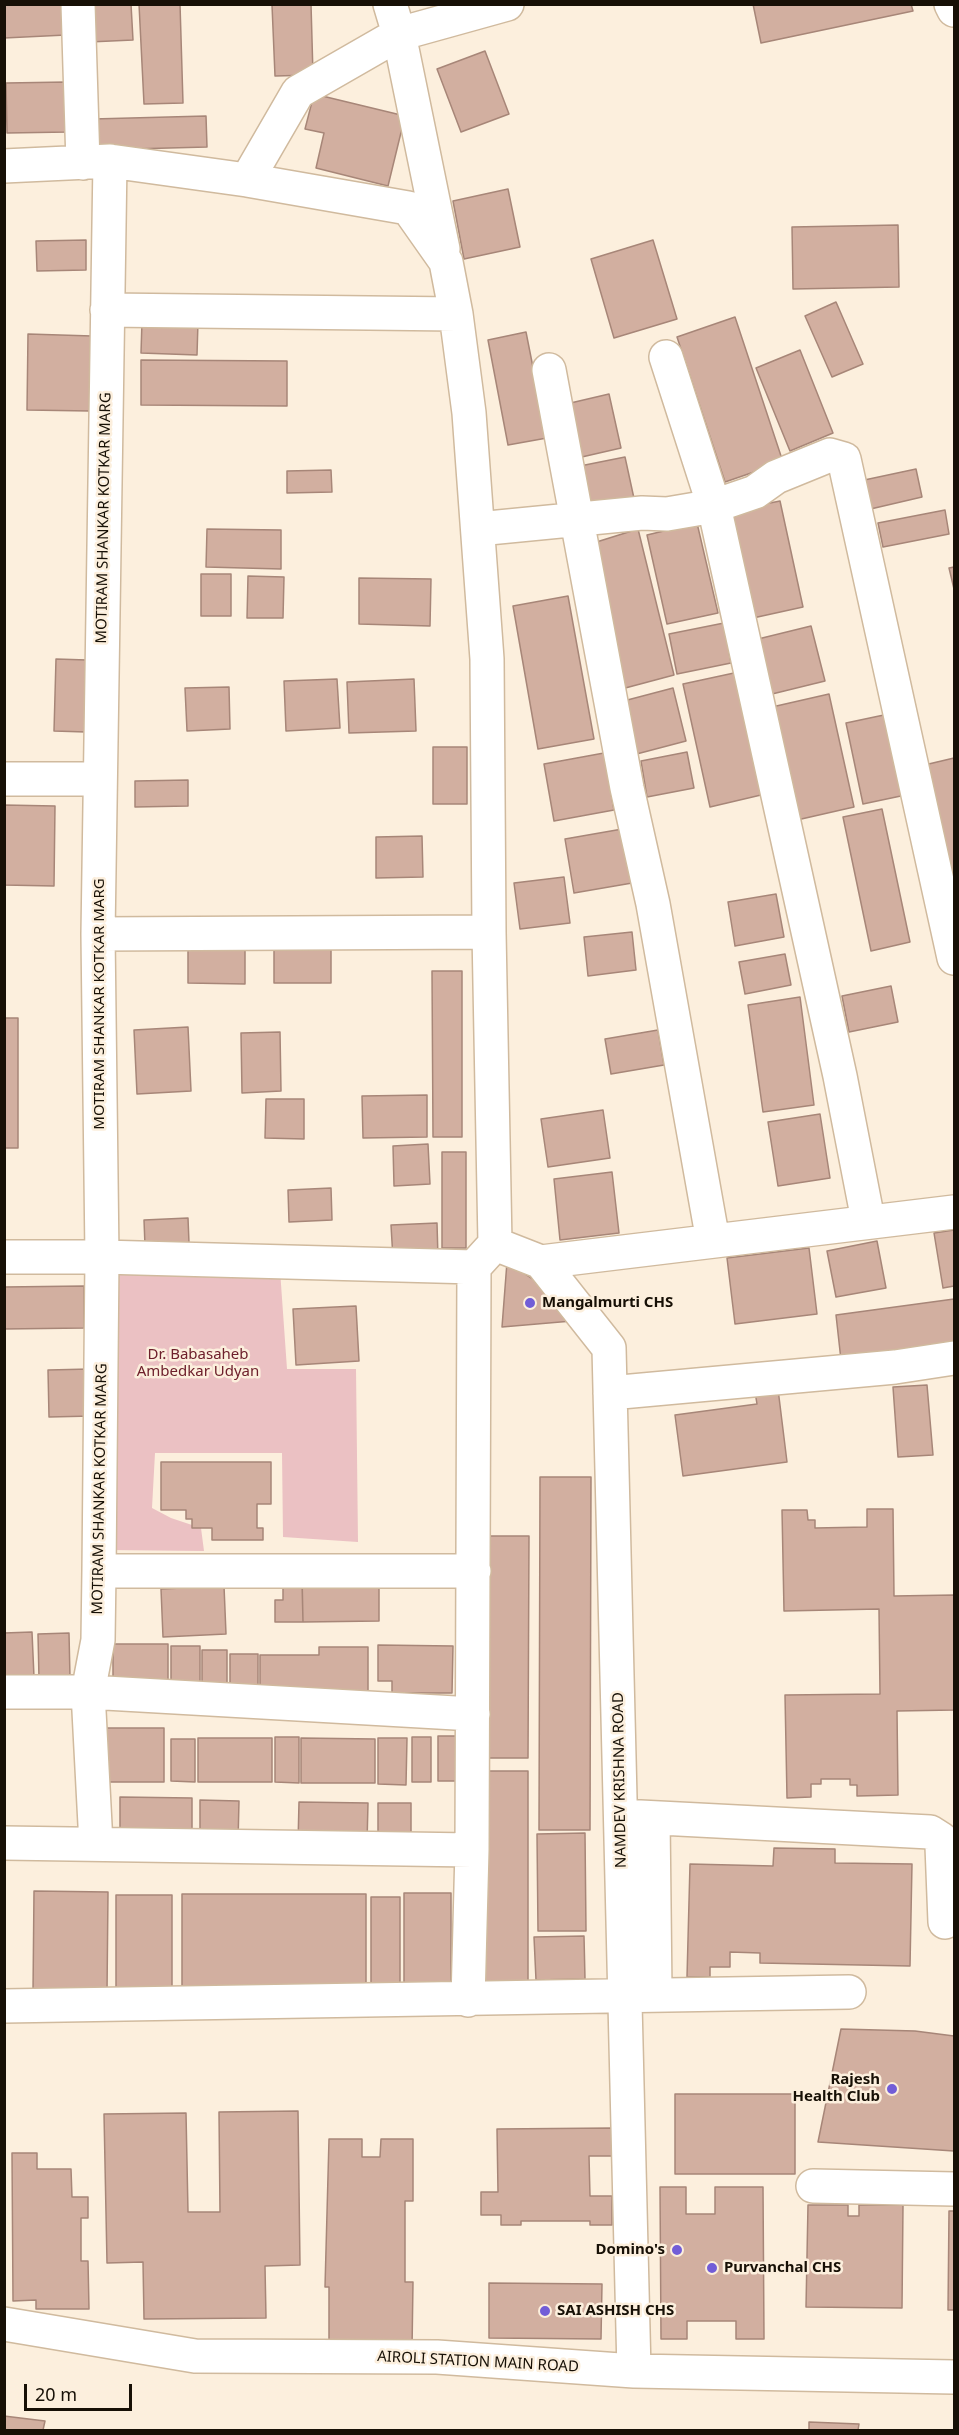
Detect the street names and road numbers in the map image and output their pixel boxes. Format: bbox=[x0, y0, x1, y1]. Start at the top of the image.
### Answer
street label: MOTIRAM SHANKAR KOTKAR MARG bbox=[93, 392, 115, 644]
street label: MOTIRAM SHANKAR KOTKAR MARG bbox=[91, 878, 109, 1130]
street label: MOTIRAM SHANKAR KOTKAR MARG bbox=[89, 1363, 111, 1615]
street label: NAMDEV KRISHNA ROAD bbox=[609, 1692, 631, 1868]
street label: AIROLI STATION MAIN ROAD bbox=[377, 2348, 579, 2376]

